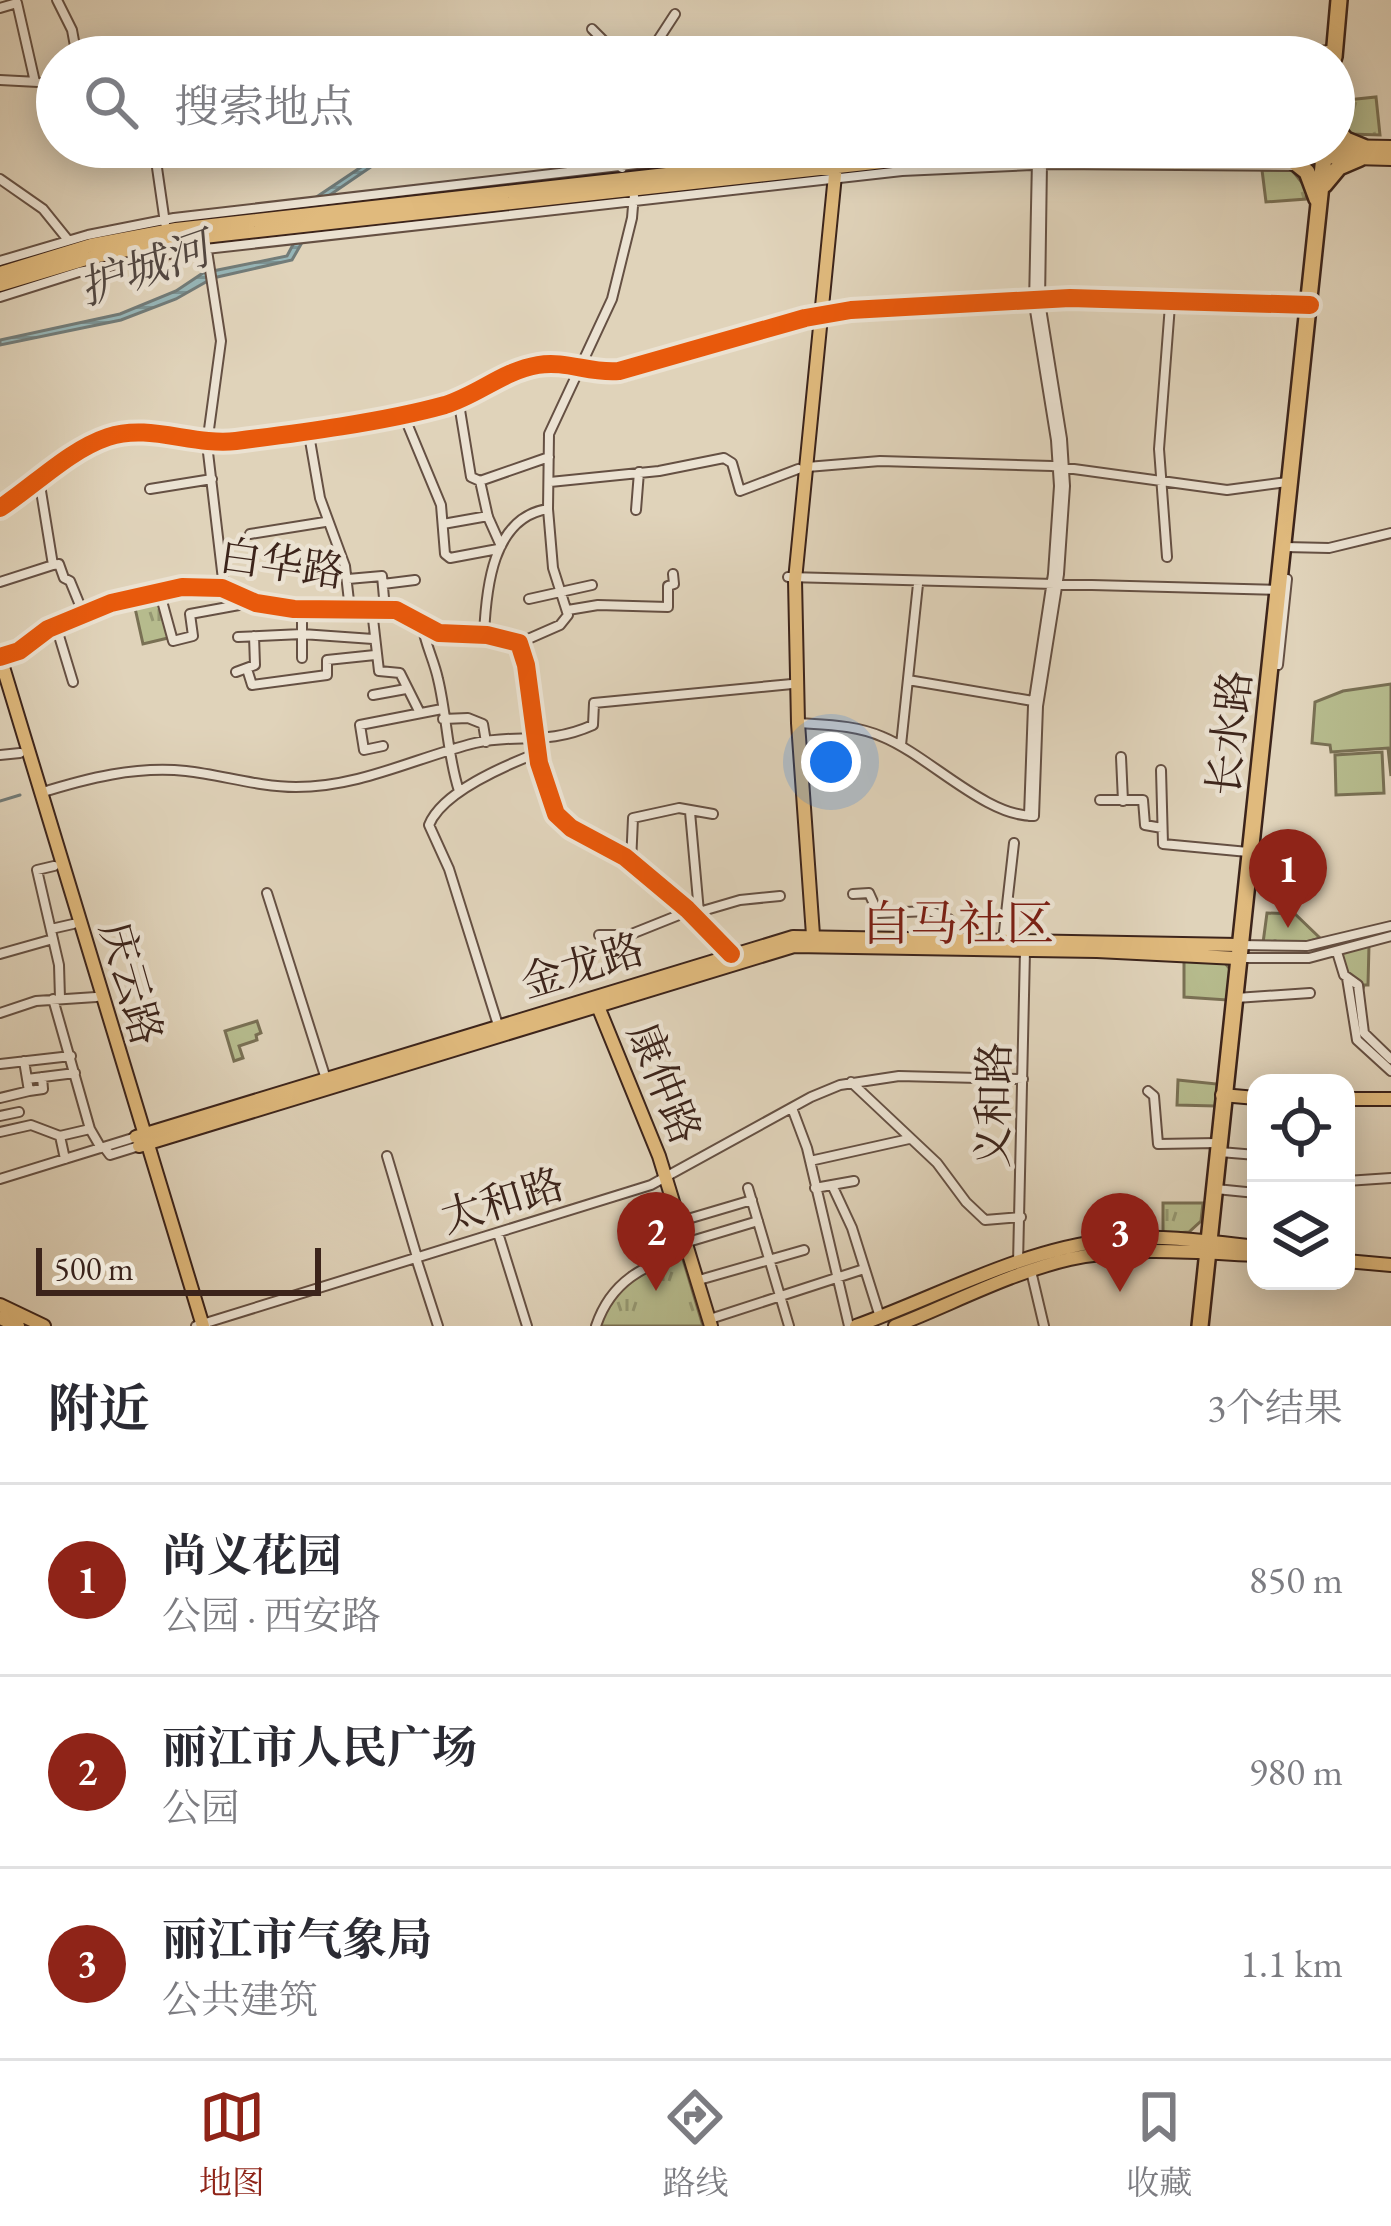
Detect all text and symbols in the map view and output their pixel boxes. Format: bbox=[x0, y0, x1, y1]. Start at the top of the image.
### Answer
search box bbox=[36, 36, 1355, 168]
icon: search bbox=[78, 69, 144, 135]
text: 搜索地点 bbox=[174, 77, 354, 135]
water label: 护城河 bbox=[71, 216, 224, 317]
street label: 白华路 bbox=[216, 527, 348, 599]
street label: 长水路 bbox=[1196, 668, 1263, 799]
your location bbox=[801, 732, 861, 792]
pin: 1 bbox=[1249, 829, 1327, 928]
district label: 白马社区 bbox=[862, 892, 1054, 954]
street label: 庆云路 bbox=[88, 915, 175, 1051]
street label: 金龙路 bbox=[514, 921, 650, 1010]
street label: 康仲路 bbox=[615, 1014, 714, 1152]
street label: 义和路 bbox=[965, 1042, 1022, 1168]
map controls bbox=[1247, 1074, 1355, 1290]
button: locate bbox=[1247, 1074, 1355, 1182]
street label: 太和路 bbox=[434, 1156, 570, 1245]
button: layers bbox=[1247, 1182, 1355, 1290]
pin: 2 bbox=[617, 1192, 695, 1291]
pin: 3 bbox=[1081, 1193, 1159, 1292]
scale bar bbox=[36, 1242, 321, 1295]
text: 500 m bbox=[54, 1247, 134, 1290]
text: 附近 bbox=[48, 1375, 150, 1441]
text: 3个结果 bbox=[1207, 1382, 1343, 1433]
text: 尚义花园 bbox=[162, 1526, 342, 1584]
text: 1 bbox=[77, 1554, 97, 1605]
text: 850 m bbox=[1249, 1554, 1343, 1605]
text: 公园 · 西安路 bbox=[162, 1590, 380, 1641]
text: 丽江市人民广场 bbox=[162, 1718, 477, 1776]
text: 2 bbox=[77, 1746, 97, 1797]
text: 980 m bbox=[1249, 1746, 1343, 1797]
text: 公园 bbox=[162, 1782, 240, 1833]
text: 丽江市气象局 bbox=[162, 1910, 432, 1968]
text: 3 bbox=[77, 1938, 97, 1989]
text: 1.1 km bbox=[1240, 1938, 1343, 1989]
text: 公共建筑 bbox=[162, 1974, 318, 2025]
tab: 地图 bbox=[199, 2084, 265, 2204]
tab: 路线 bbox=[662, 2084, 728, 2204]
tab: 收藏 bbox=[1126, 2084, 1192, 2204]

